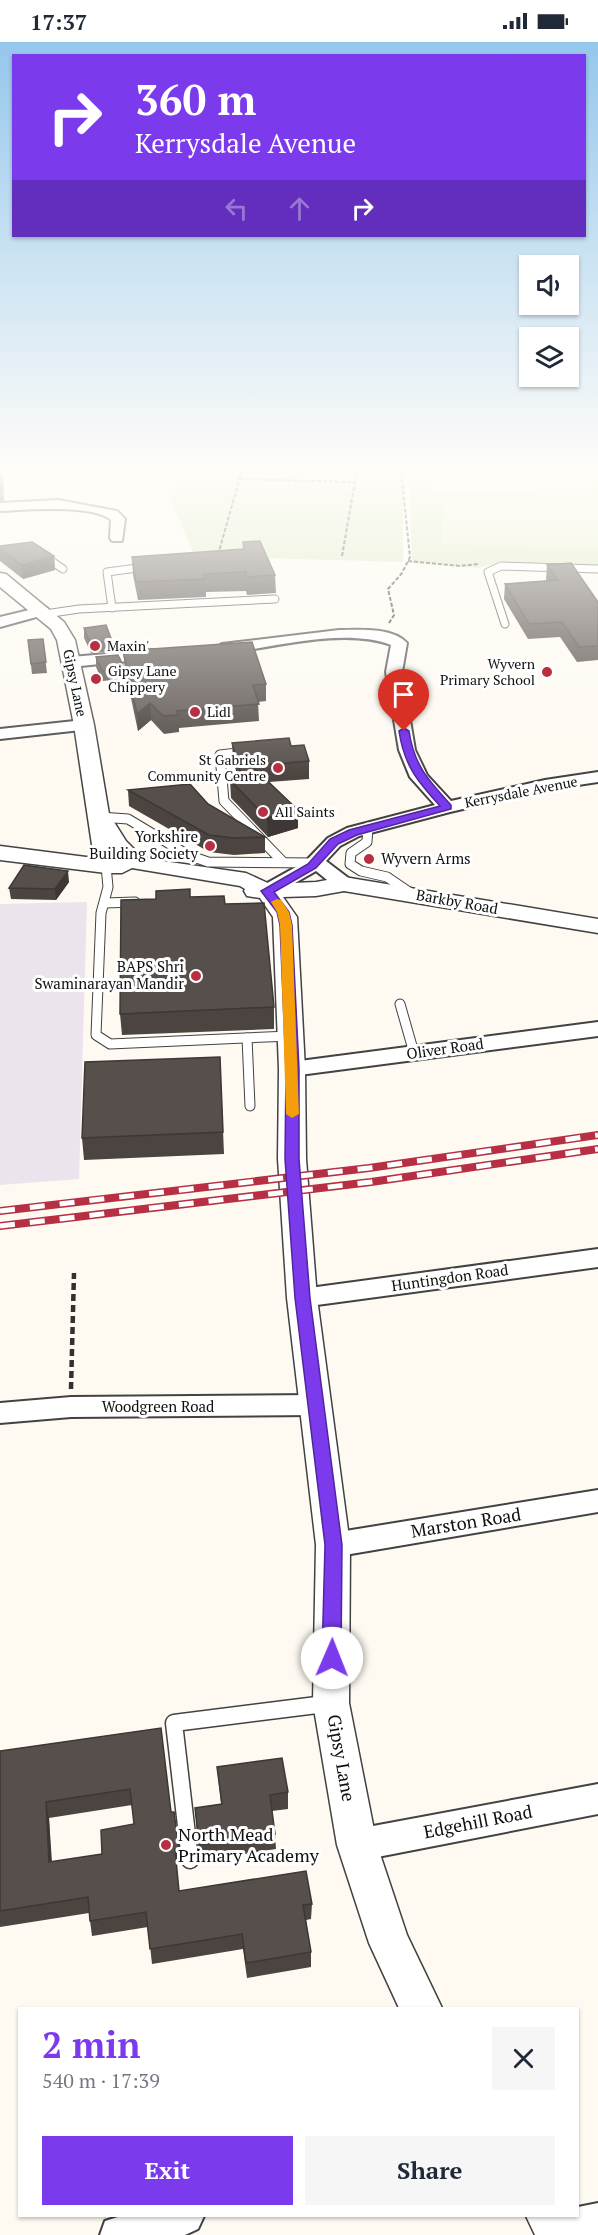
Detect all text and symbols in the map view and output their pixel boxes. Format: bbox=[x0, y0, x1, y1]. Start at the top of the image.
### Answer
text: 17:37 bbox=[30, 7, 87, 36]
text: 360 m bbox=[135, 71, 256, 127]
icon: right bbox=[36, 78, 114, 156]
text: Kerrysdale Avenue bbox=[135, 125, 356, 161]
icon: left bbox=[220, 192, 253, 225]
icon: ahead bbox=[283, 192, 316, 225]
icon: right bbox=[346, 192, 379, 225]
map controls bbox=[519, 255, 579, 387]
button: sound bbox=[519, 255, 579, 315]
button: layers bbox=[519, 327, 579, 387]
place label: Maxin' bbox=[107, 636, 149, 655]
marker: Maxin' bbox=[88, 639, 102, 653]
street label: Gipsy Lane bbox=[59, 647, 92, 718]
place label: Wyvern Primary School bbox=[440, 654, 536, 689]
place label: Gipsy Lane Chippery bbox=[108, 661, 176, 696]
marker: Wyvern Primary School bbox=[540, 665, 554, 679]
pin bbox=[378, 669, 429, 731]
marker: Gipsy Lane Chippery bbox=[89, 672, 103, 686]
icon: arrive bbox=[387, 678, 420, 711]
place label: Lidl bbox=[207, 702, 231, 721]
marker: Lidl bbox=[188, 705, 202, 719]
place label: St Gabriels Community Centre bbox=[148, 750, 266, 785]
marker: St Gabriels Community Centre bbox=[271, 761, 285, 775]
street label: Kerrysdale Avenue bbox=[463, 771, 579, 812]
place label: All Saints bbox=[275, 802, 335, 821]
marker: All Saints bbox=[256, 805, 270, 819]
place label: Yorkshire Building Society bbox=[89, 826, 198, 863]
marker: Yorkshire Building Society bbox=[203, 839, 217, 853]
place label: Wyvern Arms bbox=[381, 848, 471, 868]
marker: Wyvern Arms bbox=[362, 852, 376, 866]
street label: Barkby Road bbox=[415, 884, 500, 918]
place label: BAPS Shri Swaminarayan Mandir bbox=[34, 956, 184, 993]
marker: BAPS Shri Swaminarayan Mandir bbox=[189, 969, 203, 983]
street label: Oliver Road bbox=[405, 1033, 485, 1063]
street label: Huntingdon Road bbox=[390, 1259, 510, 1295]
street label: Woodgreen Road bbox=[102, 1396, 214, 1416]
street label: Marston Road bbox=[409, 1501, 523, 1543]
position arrow bbox=[300, 1626, 364, 1690]
street label: Gipsy Lane bbox=[323, 1712, 361, 1803]
street label: Edgehill Road bbox=[421, 1799, 534, 1843]
place label: North Mead Primary Academy bbox=[178, 1822, 320, 1867]
marker: North Mead Primary Academy bbox=[159, 1838, 173, 1852]
text: 2 min bbox=[42, 2021, 140, 2068]
button: close bbox=[492, 2027, 555, 2090]
text: 540 m · 17:39 bbox=[42, 2067, 160, 2094]
button: Exit bbox=[42, 2136, 293, 2205]
button: Share bbox=[305, 2136, 555, 2205]

